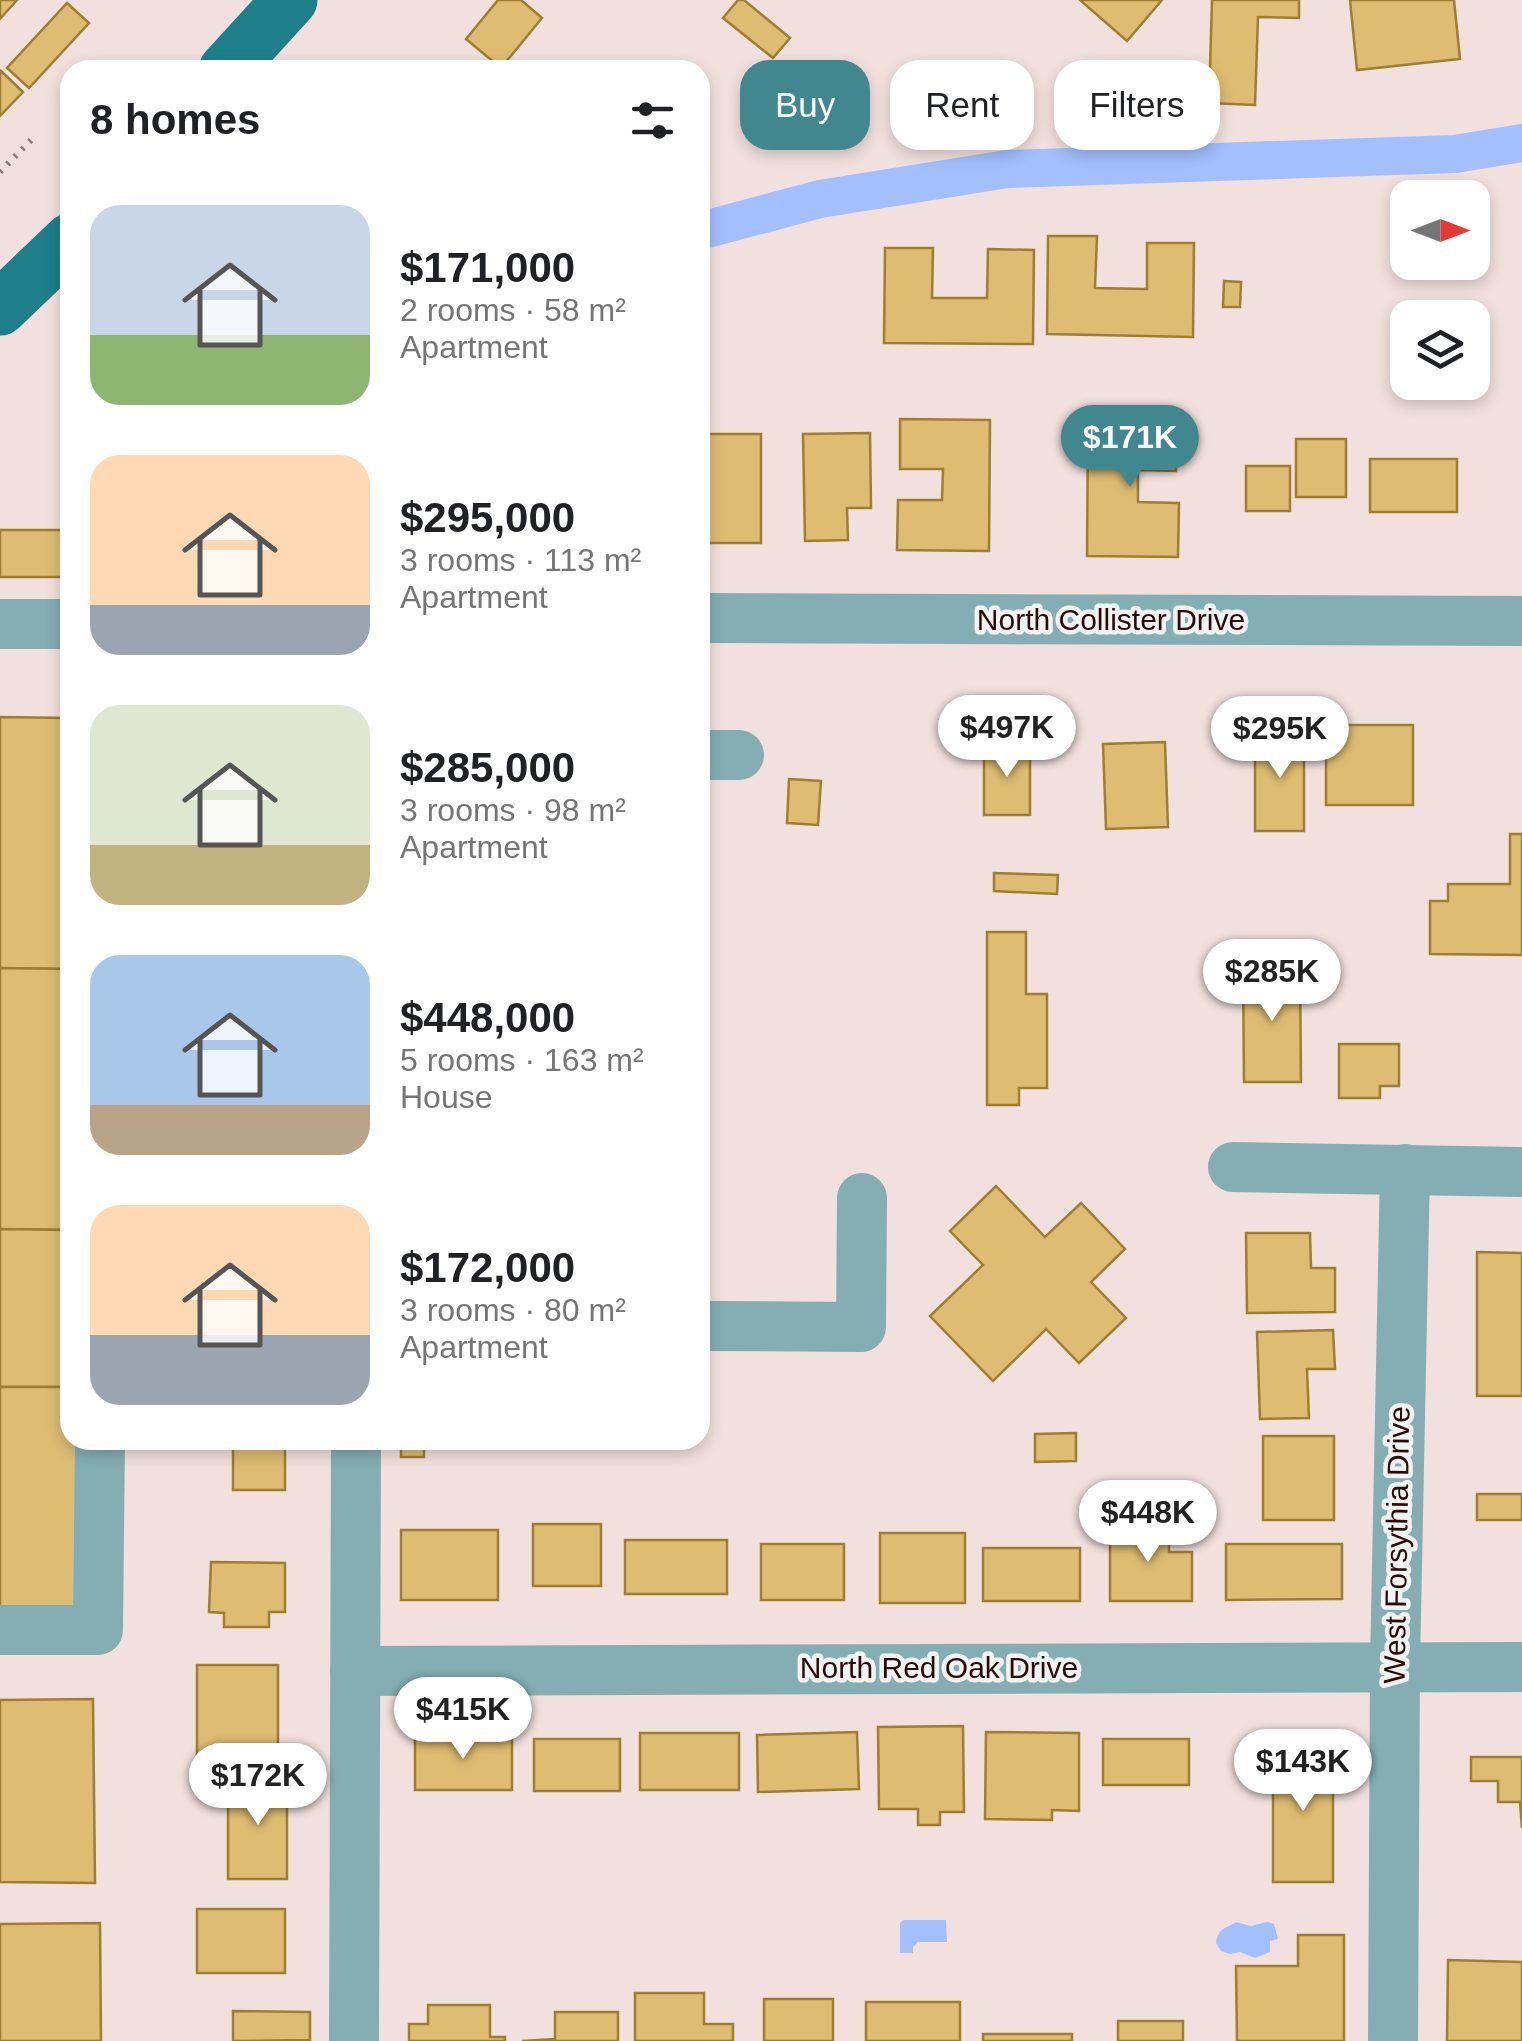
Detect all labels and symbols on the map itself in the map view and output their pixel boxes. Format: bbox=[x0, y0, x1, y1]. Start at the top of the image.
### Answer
north arrow bbox=[1390, 180, 1490, 280]
pin: $171K bbox=[1060, 405, 1200, 490]
street label: North Collister Drive bbox=[977, 603, 1245, 636]
pin: $497K bbox=[937, 695, 1077, 780]
pin: $295K bbox=[1210, 696, 1350, 781]
pin: $285K bbox=[1202, 939, 1342, 1024]
street label: West Forsythia Drive bbox=[1378, 1406, 1415, 1684]
pin: $448K bbox=[1078, 1480, 1218, 1565]
street label: North Red Oak Drive bbox=[800, 1651, 1078, 1684]
pin: $415K bbox=[393, 1677, 533, 1762]
pin: $143K bbox=[1233, 1729, 1373, 1814]
pin: $172K bbox=[188, 1743, 328, 1828]

